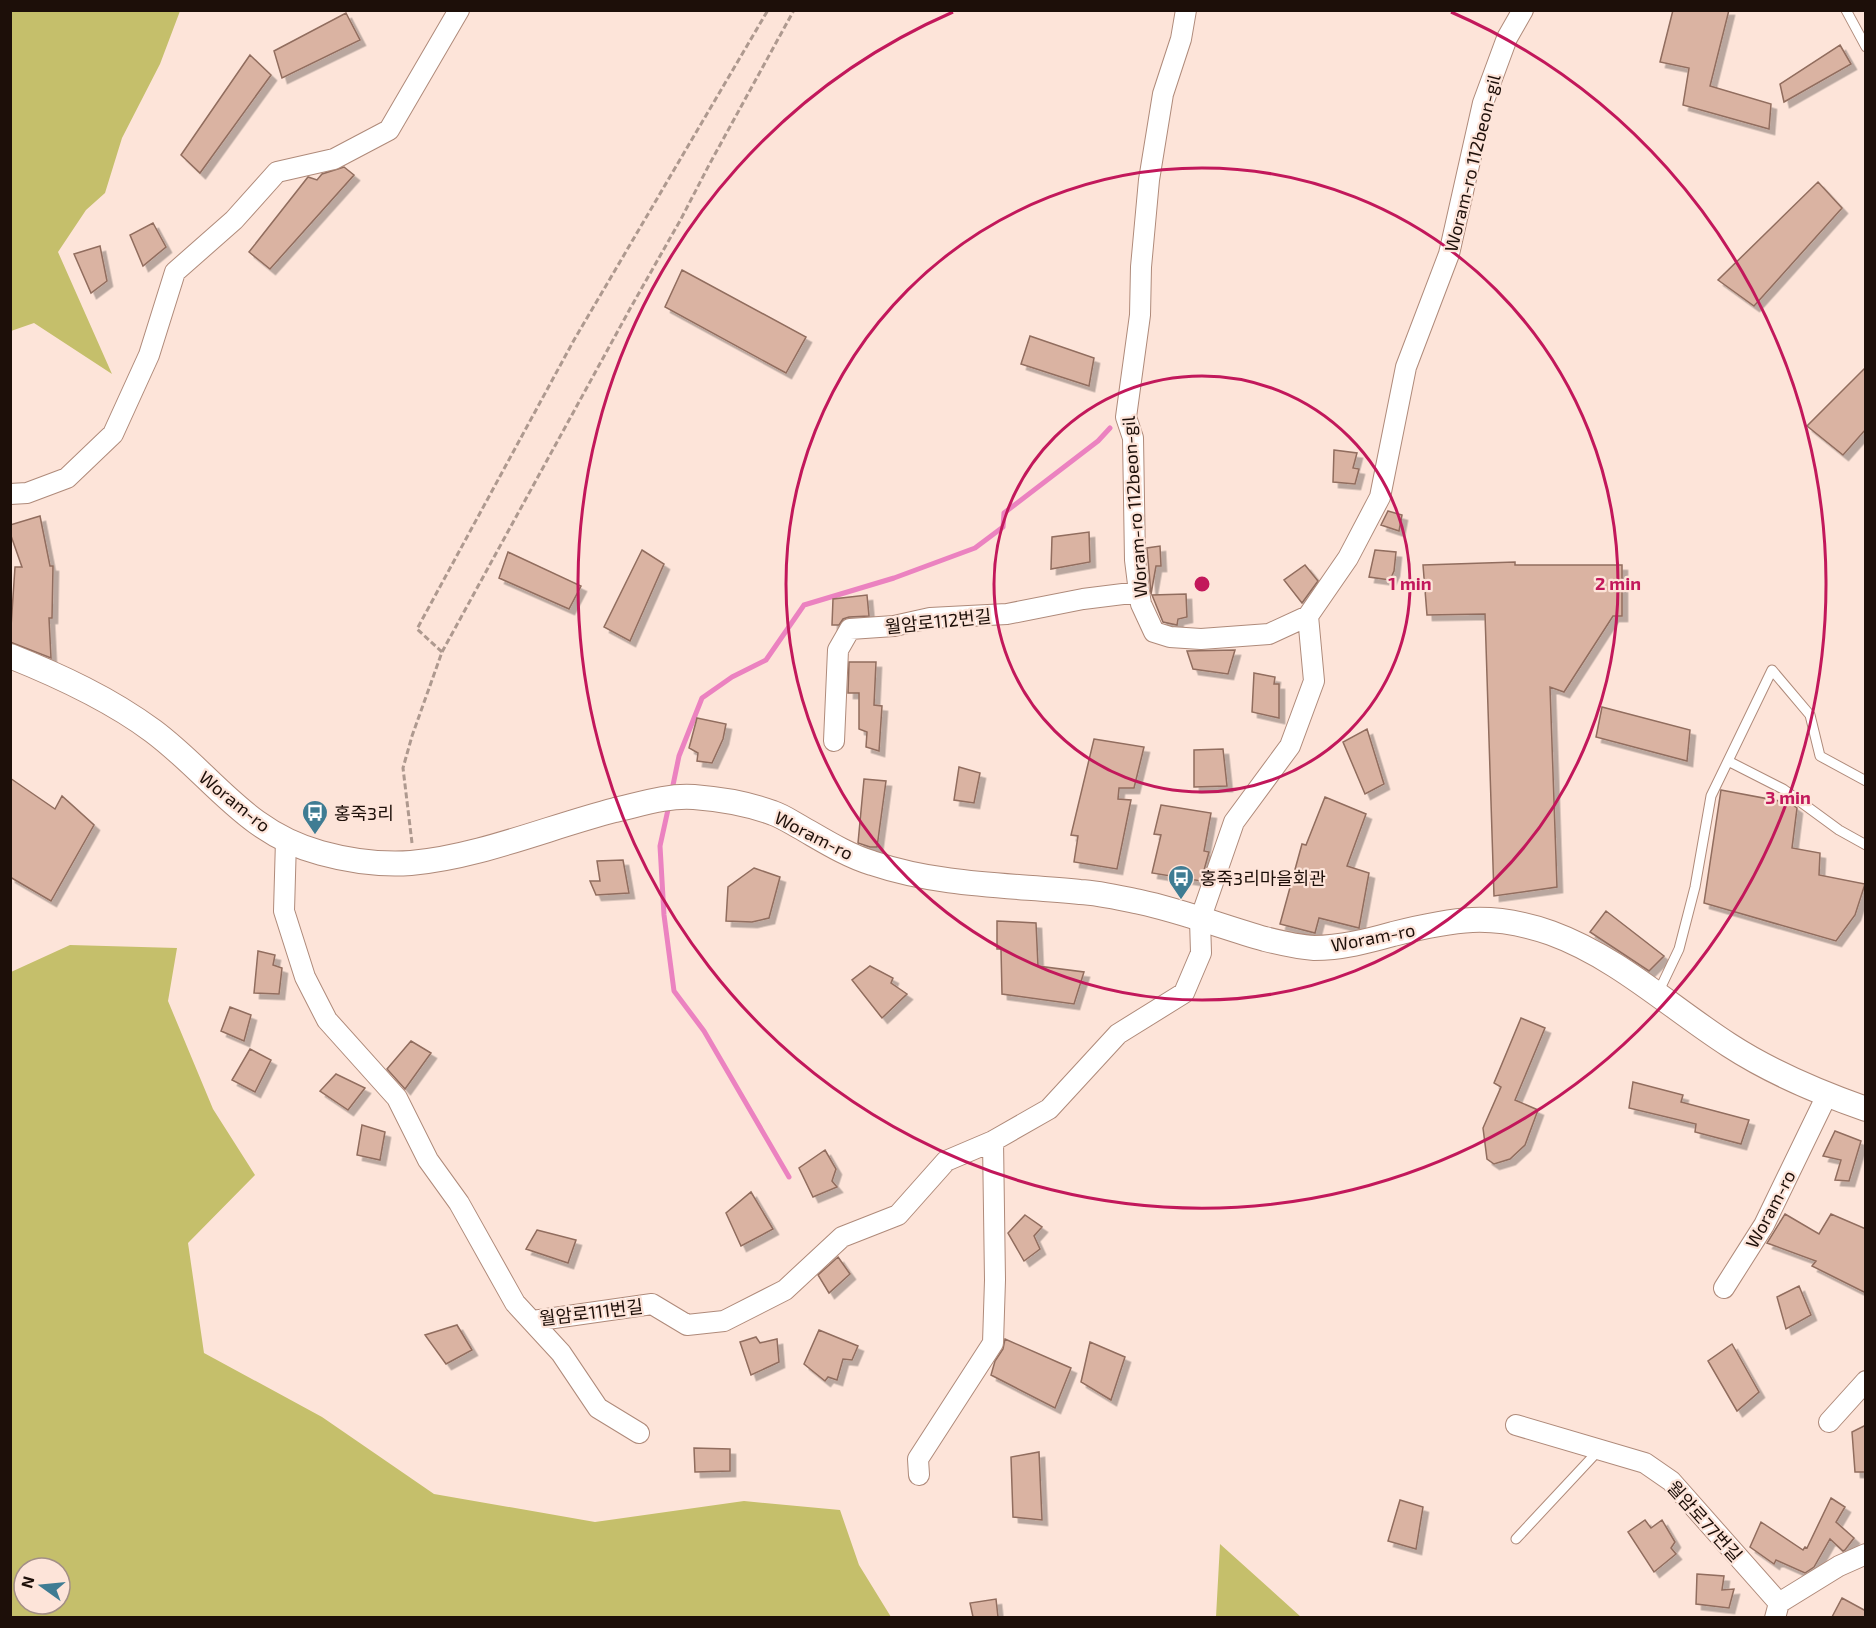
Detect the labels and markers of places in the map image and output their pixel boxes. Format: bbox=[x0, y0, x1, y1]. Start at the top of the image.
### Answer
centre of rings bbox=[1192, 574, 1212, 594]
bus stop icon: 홍죽3리 bbox=[300, 798, 330, 836]
place label: 홍죽3리 bbox=[334, 802, 394, 824]
bus stop icon: 홍죽3리마을회관 bbox=[1166, 863, 1196, 901]
place label: 홍죽3리마을회관 bbox=[1200, 867, 1326, 889]

